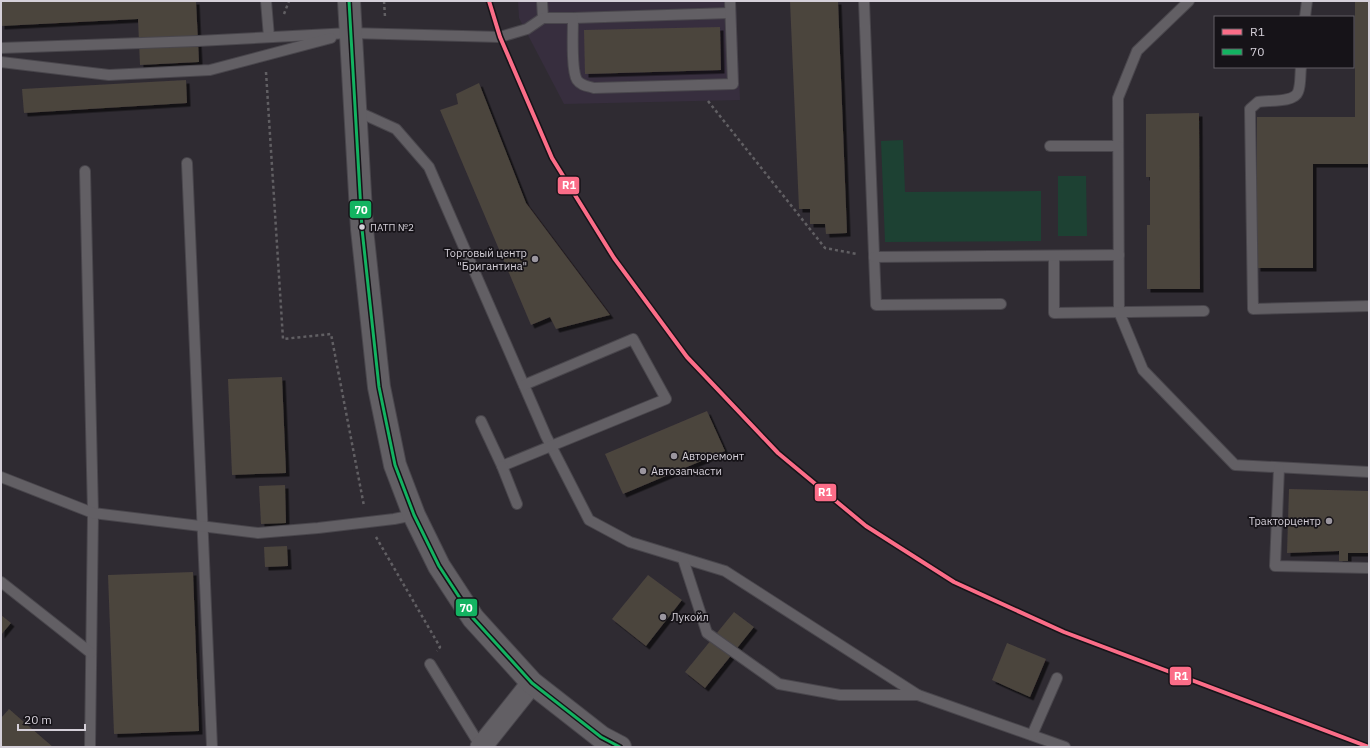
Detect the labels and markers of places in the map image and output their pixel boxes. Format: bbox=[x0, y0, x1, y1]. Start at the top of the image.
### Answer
place label: ПАТП №2 bbox=[370, 221, 414, 234]
marker: ПАТП №2 bbox=[357, 222, 367, 232]
place label: Торговый центр "Бригантина" bbox=[444, 246, 527, 273]
marker: Торговый центр "Бригантина" bbox=[530, 254, 540, 264]
place label: Авторемонт bbox=[682, 449, 744, 463]
marker: Авторемонт bbox=[669, 451, 679, 461]
place label: Автозапчасти bbox=[651, 464, 722, 478]
marker: Автозапчасти bbox=[638, 466, 648, 476]
place label: Тракторцентр bbox=[1249, 514, 1321, 528]
marker: Тракторцентр bbox=[1324, 516, 1334, 526]
place label: Лукойл bbox=[671, 610, 709, 624]
marker: Лукойл bbox=[658, 612, 668, 622]

